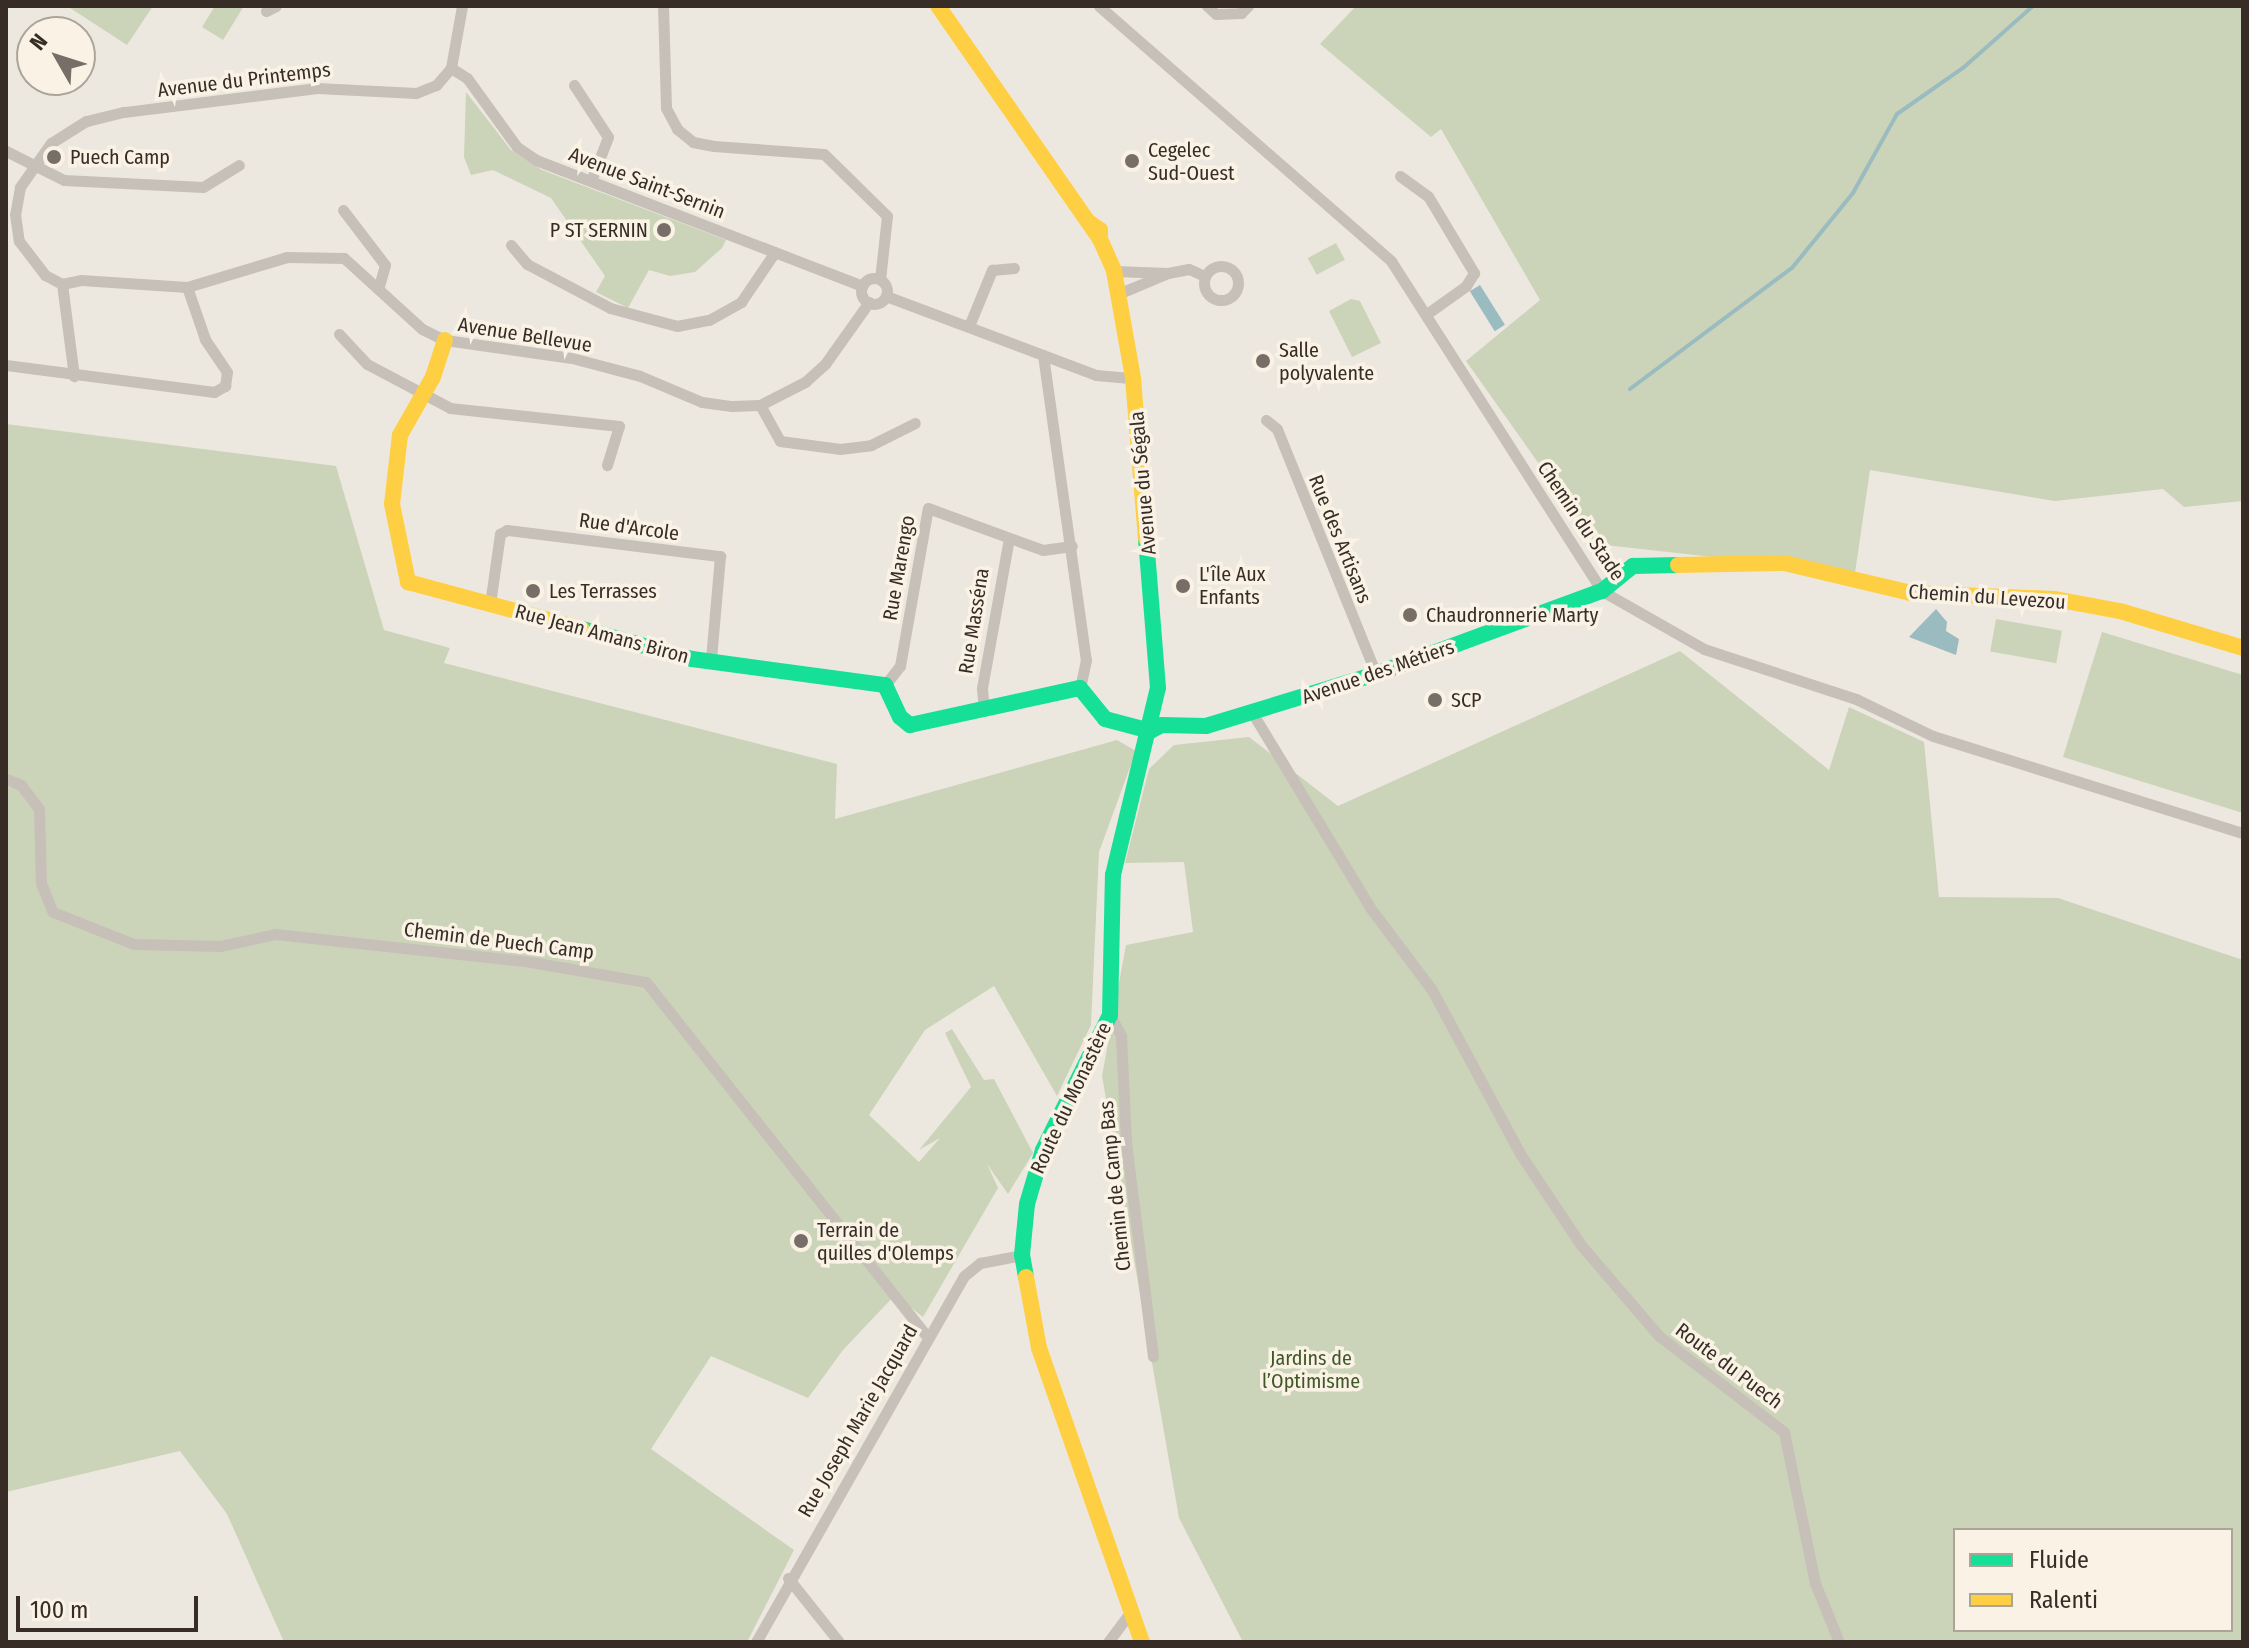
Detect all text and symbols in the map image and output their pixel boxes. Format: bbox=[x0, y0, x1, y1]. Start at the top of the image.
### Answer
north arrow bbox=[16, 16, 96, 96]
text: N bbox=[24, 28, 53, 55]
street label: Avenue du Printemps bbox=[156, 57, 332, 103]
place label: Cegelec Sud-Ouest bbox=[1148, 138, 1234, 185]
street label: Avenue Saint-Sernin bbox=[566, 142, 728, 224]
place label: Puech Camp bbox=[70, 145, 170, 169]
marker: Puech Camp bbox=[45, 148, 63, 166]
marker: Cegelec Sud-Ouest bbox=[1123, 152, 1141, 170]
place label: P ST SERNIN bbox=[550, 218, 648, 242]
marker: P ST SERNIN bbox=[655, 221, 673, 239]
street label: Avenue Bellevue bbox=[456, 313, 594, 357]
place label: Salle polyvalente bbox=[1279, 338, 1374, 385]
marker: Salle polyvalente bbox=[1254, 352, 1272, 370]
street label: Avenue du Ségala bbox=[1125, 410, 1161, 556]
street label: Chemin du Stade bbox=[1532, 457, 1630, 585]
street label: Rue des Artisans bbox=[1303, 471, 1377, 607]
street label: Rue d'Arcole bbox=[577, 508, 681, 546]
street label: Rue Marengo bbox=[878, 514, 920, 622]
place label: L'île Aux Enfants bbox=[1199, 562, 1265, 609]
street label: Rue Masséna bbox=[954, 566, 994, 676]
marker: L'île Aux Enfants bbox=[1174, 577, 1192, 595]
place label: Les Terrasses bbox=[549, 579, 657, 603]
street label: Chemin du Levezou bbox=[1908, 580, 2066, 614]
marker: Les Terrasses bbox=[524, 582, 542, 600]
street label: Rue Jean Amans Biron bbox=[512, 599, 692, 669]
place label: Chaudronnerie Marty bbox=[1426, 603, 1598, 627]
marker: Chaudronnerie Marty bbox=[1401, 606, 1419, 624]
street label: Avenue des Métiers bbox=[1299, 635, 1457, 709]
place label: SCP bbox=[1451, 688, 1482, 712]
marker: SCP bbox=[1426, 691, 1444, 709]
street label: Chemin de Puech Camp bbox=[403, 917, 595, 965]
street label: Route du Monastère bbox=[1025, 1019, 1117, 1177]
street label: Chemin de Camp Bas bbox=[1094, 1100, 1136, 1272]
place label: Terrain de quilles d'Olemps bbox=[817, 1218, 954, 1265]
marker: Terrain de quilles d'Olemps bbox=[792, 1232, 810, 1250]
street label: Route du Puech bbox=[1671, 1318, 1787, 1414]
street label: Rue Joseph Marie Jacquard bbox=[793, 1320, 923, 1522]
park label: Jardins de l’Optimisme bbox=[1262, 1347, 1360, 1394]
legend bbox=[1953, 1528, 2233, 1632]
text: Fluide bbox=[2029, 1546, 2089, 1574]
scale bar bbox=[20, 1580, 202, 1630]
text: Ralenti bbox=[2029, 1586, 2098, 1614]
text: 100 m bbox=[30, 1596, 88, 1624]

